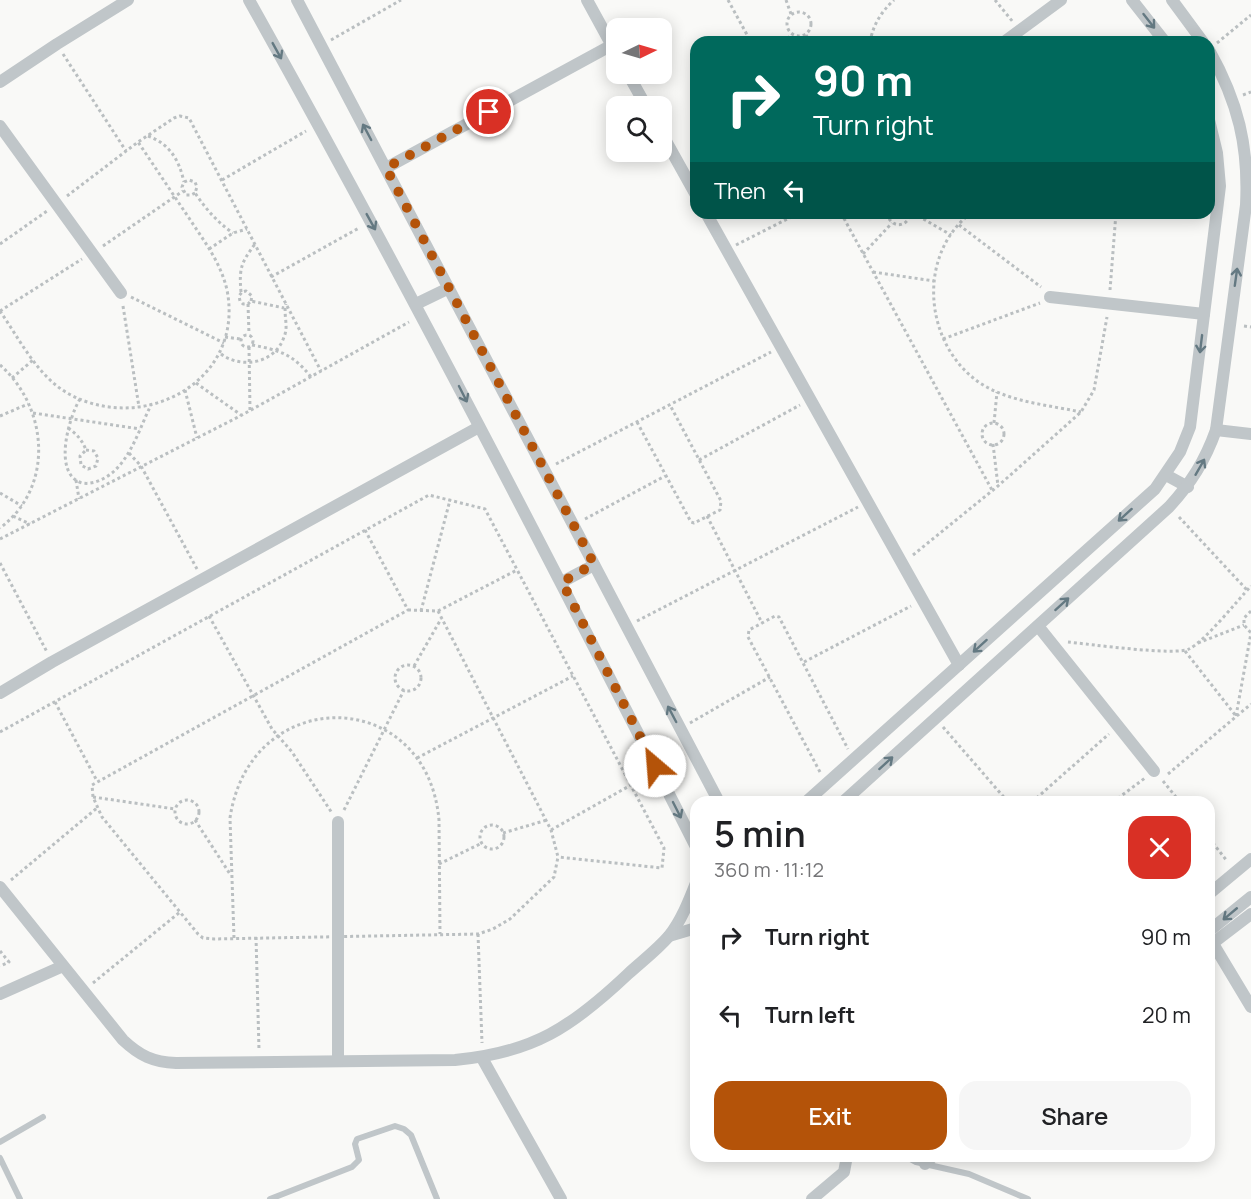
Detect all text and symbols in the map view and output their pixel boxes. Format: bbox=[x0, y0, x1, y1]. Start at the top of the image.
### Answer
one-way arrow bbox=[1142, 13, 1155, 29]
north arrow bbox=[606, 18, 672, 84]
map controls bbox=[606, 18, 672, 162]
one-way arrow bbox=[271, 42, 283, 59]
text: 90 m bbox=[813, 51, 913, 109]
icon: right bbox=[714, 60, 792, 138]
pin bbox=[463, 86, 514, 137]
icon: arrive bbox=[472, 95, 505, 128]
button: search bbox=[606, 96, 672, 162]
text: Turn right bbox=[813, 106, 934, 143]
one-way arrow bbox=[361, 124, 373, 141]
icon: left bbox=[778, 174, 811, 207]
text: Then bbox=[714, 176, 766, 206]
one-way arrow bbox=[365, 213, 377, 230]
one-way arrow bbox=[1231, 268, 1242, 288]
one-way arrow bbox=[1195, 334, 1206, 354]
one-way arrow bbox=[457, 385, 469, 403]
one-way arrow bbox=[1194, 459, 1206, 476]
one-way arrow bbox=[1118, 508, 1133, 522]
one-way arrow bbox=[1054, 597, 1069, 611]
one-way arrow bbox=[973, 638, 988, 652]
one-way arrow bbox=[666, 705, 677, 723]
position arrow bbox=[623, 734, 687, 798]
one-way arrow bbox=[879, 756, 894, 770]
one-way arrow bbox=[671, 801, 683, 818]
text: 5 min bbox=[714, 809, 806, 858]
button: close bbox=[1128, 816, 1191, 879]
text: 360 m · 11:12 bbox=[714, 856, 824, 883]
one-way arrow bbox=[1223, 907, 1238, 921]
icon: right bbox=[714, 921, 747, 954]
text: Turn right bbox=[765, 922, 870, 952]
text: 90 m bbox=[1141, 922, 1191, 952]
icon: left bbox=[714, 999, 747, 1032]
text: Turn left bbox=[765, 1000, 855, 1030]
text: 20 m bbox=[1142, 1000, 1191, 1030]
button: Exit bbox=[714, 1081, 947, 1150]
button: Share bbox=[959, 1081, 1191, 1150]

